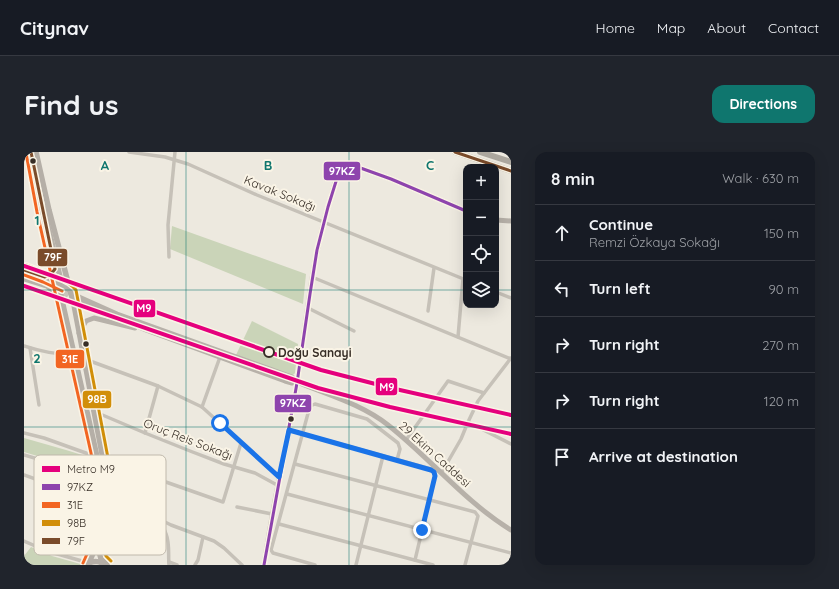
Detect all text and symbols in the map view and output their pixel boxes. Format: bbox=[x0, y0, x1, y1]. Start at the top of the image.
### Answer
text: Citynav bbox=[20, 16, 89, 40]
text: Home bbox=[596, 19, 635, 37]
text: Map bbox=[657, 19, 685, 37]
text: About bbox=[707, 19, 746, 37]
text: Contact bbox=[768, 19, 819, 37]
button: Directions bbox=[712, 85, 815, 123]
text: Find us bbox=[24, 87, 118, 122]
unlabelled marker bbox=[28, 156, 38, 166]
text: A bbox=[101, 157, 110, 173]
text: B bbox=[264, 157, 272, 173]
text: C bbox=[426, 157, 434, 173]
line badge: 97KZ bbox=[323, 161, 361, 181]
text: 97KZ bbox=[329, 164, 355, 178]
map controls bbox=[463, 164, 499, 308]
button: + bbox=[463, 164, 499, 200]
text: 8 min bbox=[551, 168, 595, 189]
text: Walk · 630 m bbox=[722, 170, 799, 186]
street label: Kavak Sokağı bbox=[242, 172, 318, 214]
button: − bbox=[463, 200, 499, 236]
text: 1 bbox=[34, 212, 40, 228]
text: Continue bbox=[589, 215, 653, 234]
icon: ahead bbox=[551, 222, 573, 244]
text: 150 m bbox=[764, 225, 799, 241]
text: Remzi Özkaya Sokağı bbox=[589, 234, 720, 250]
button: locate bbox=[463, 236, 499, 272]
line badge: 79F bbox=[37, 248, 68, 267]
text: 79F bbox=[44, 250, 62, 264]
button: layers bbox=[463, 272, 499, 308]
icon: left bbox=[551, 278, 573, 300]
text: Turn left bbox=[589, 279, 651, 298]
text: 90 m bbox=[769, 281, 799, 297]
line badge: M9 bbox=[133, 299, 156, 318]
text: M9 bbox=[136, 301, 152, 315]
icon: right bbox=[551, 334, 573, 356]
text: Turn right bbox=[589, 335, 660, 354]
text: 270 m bbox=[762, 337, 799, 353]
unlabelled marker bbox=[81, 339, 91, 349]
place label: Doğu Sanayi bbox=[278, 345, 352, 360]
marker: Doğu Sanayi bbox=[263, 346, 275, 358]
line badge: 31E bbox=[55, 349, 85, 369]
text: 2 bbox=[33, 350, 41, 366]
text: 31E bbox=[62, 352, 78, 366]
line badge: M9 bbox=[375, 377, 398, 396]
text: M9 bbox=[379, 380, 395, 394]
line badge: 98B bbox=[82, 390, 112, 409]
icon: right bbox=[551, 390, 573, 412]
text: Turn right bbox=[589, 391, 660, 410]
text: 98B bbox=[87, 392, 107, 406]
text: 120 m bbox=[764, 393, 799, 409]
line badge: 97KZ bbox=[274, 394, 312, 413]
text: 97KZ bbox=[280, 396, 306, 410]
route start bbox=[211, 414, 229, 432]
unlabelled marker bbox=[286, 414, 296, 424]
street label: Oruç Reis Sokağı bbox=[141, 415, 235, 463]
street label: 29 Ekim Caddesi bbox=[396, 418, 474, 490]
icon: arrive bbox=[551, 446, 573, 468]
text: Arrive at destination bbox=[589, 447, 738, 466]
legend bbox=[34, 455, 166, 555]
text: Metro M9 bbox=[67, 462, 115, 476]
text: 97KZ bbox=[67, 480, 93, 494]
text: 31E bbox=[67, 498, 83, 512]
text: 98B bbox=[67, 516, 86, 530]
route end bbox=[413, 521, 431, 539]
text: 79F bbox=[67, 534, 85, 548]

